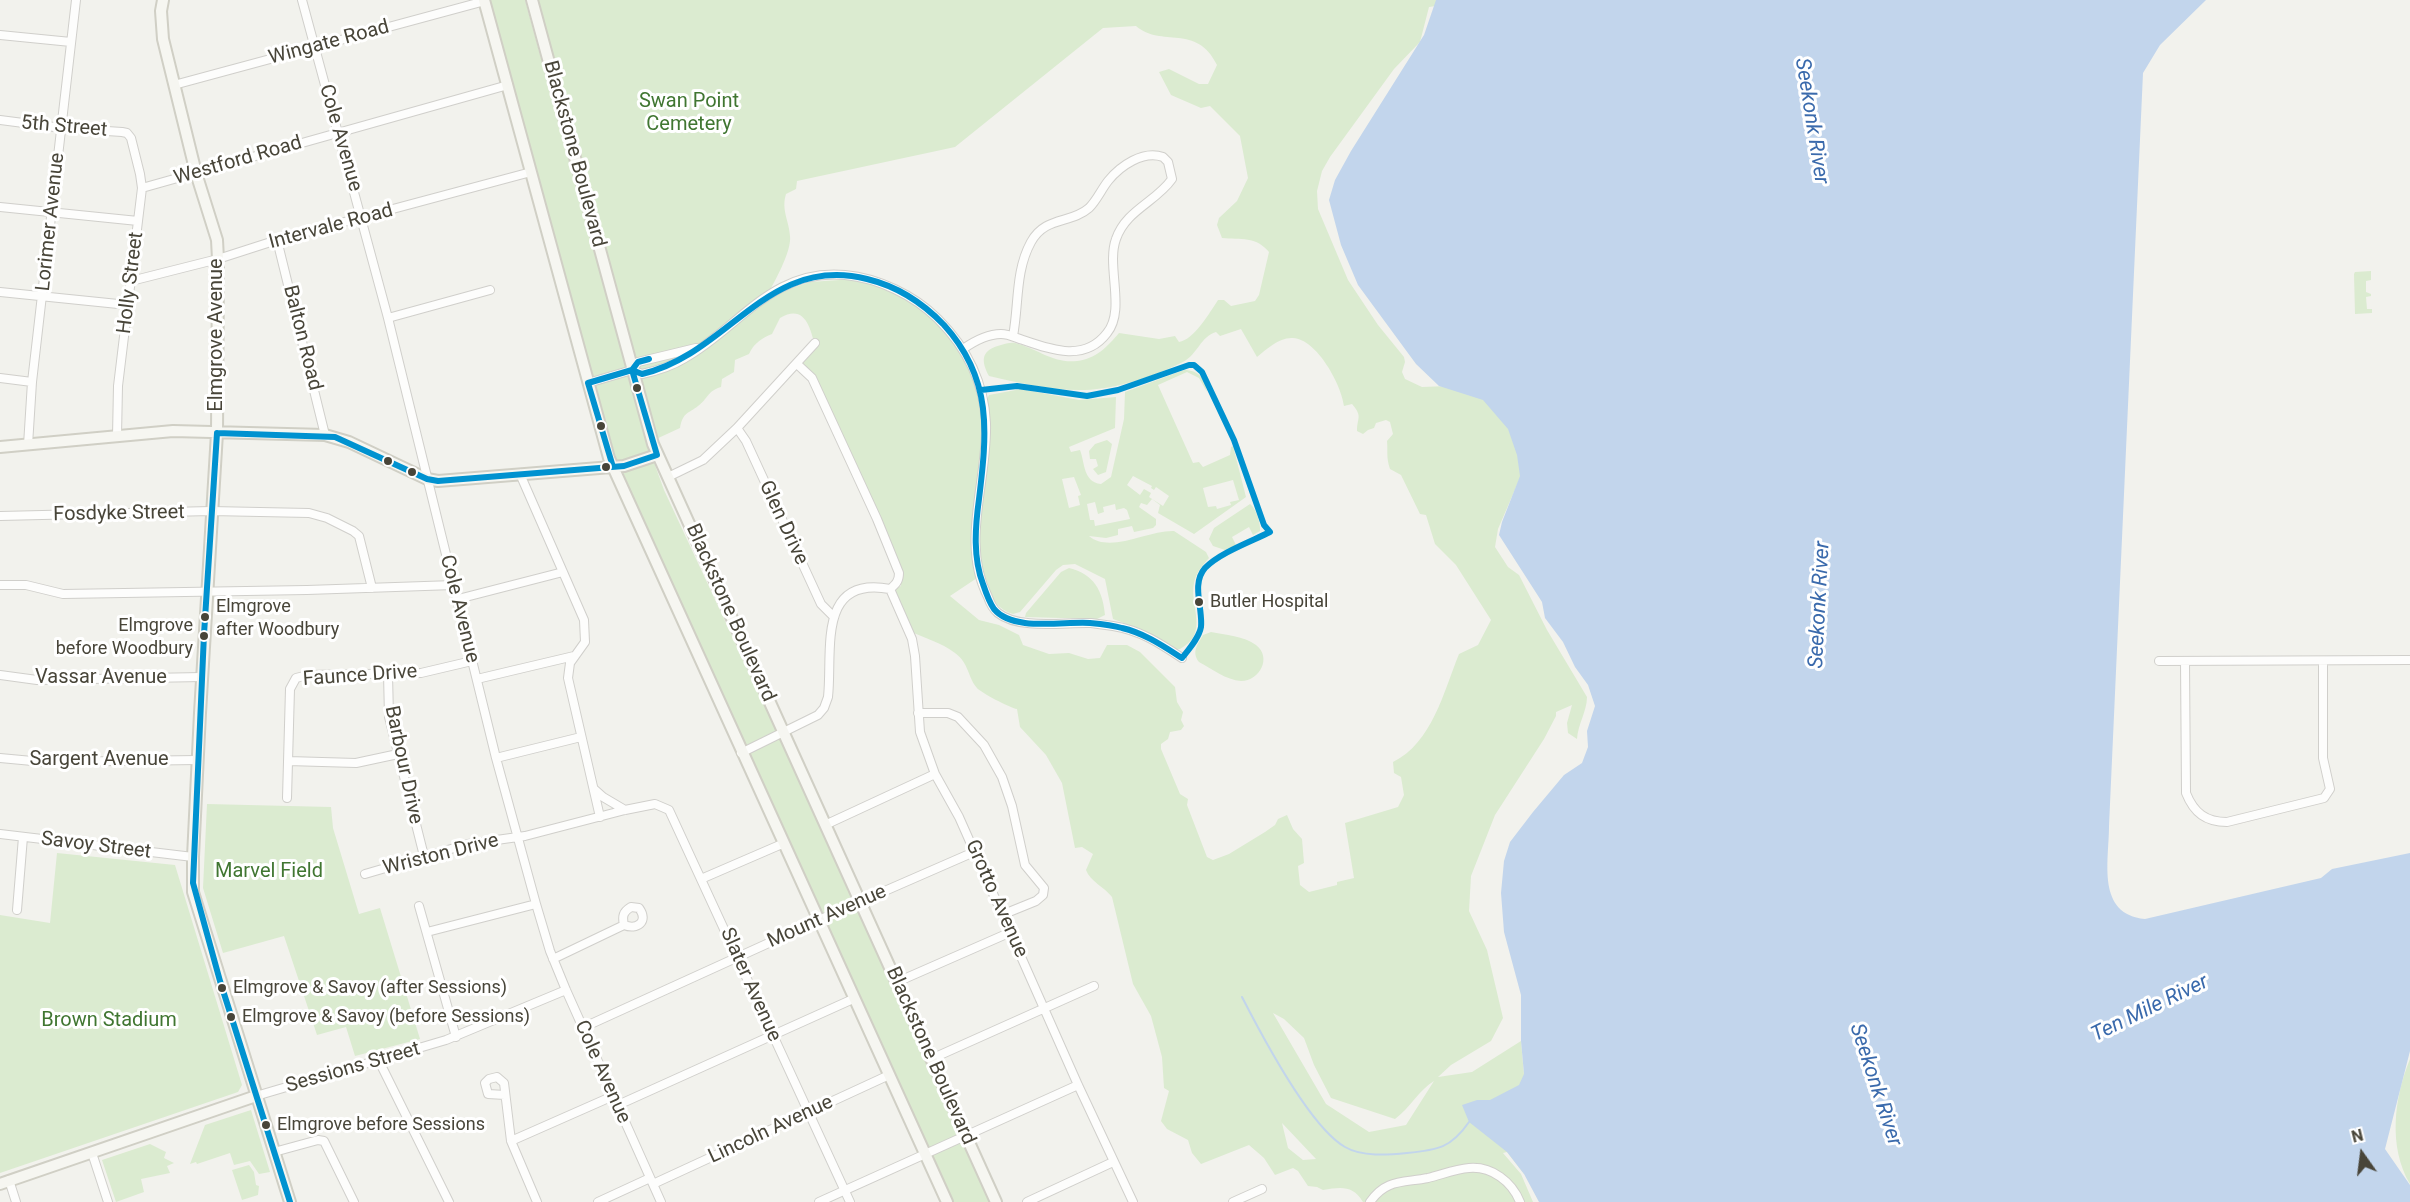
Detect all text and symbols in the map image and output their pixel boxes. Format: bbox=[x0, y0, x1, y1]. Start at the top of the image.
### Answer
street label: Wingate Road bbox=[266, 15, 392, 71]
water label: Seekonk River bbox=[1789, 56, 1833, 186]
street label: Blackstone Boulevard bbox=[538, 58, 610, 250]
street label: Cole Avenue bbox=[313, 82, 367, 194]
park label: Swan Point Cemetery bbox=[639, 90, 739, 137]
street label: 5th Street bbox=[20, 111, 108, 143]
street label: Westford Road bbox=[171, 131, 305, 191]
street label: Lorimer Avenue bbox=[32, 152, 70, 292]
street label: Intervale Road bbox=[266, 199, 396, 255]
street label: Holly Street bbox=[113, 231, 149, 335]
street label: Elmgrove Avenue bbox=[205, 258, 229, 412]
street label: Balton Road bbox=[277, 283, 327, 393]
unlabelled marker bbox=[631, 382, 643, 394]
unlabelled marker bbox=[595, 420, 607, 432]
unlabelled marker bbox=[382, 455, 394, 467]
unlabelled marker bbox=[600, 461, 612, 473]
unlabelled marker bbox=[406, 466, 418, 478]
street label: Glen Drive bbox=[753, 477, 813, 569]
street label: Fosdyke Street bbox=[53, 501, 185, 527]
street label: Blackstone Boulevard bbox=[680, 520, 780, 706]
water label: Seekonk River bbox=[1804, 541, 1836, 669]
street label: Cole Avenue bbox=[434, 553, 484, 665]
place label: Butler Hospital bbox=[1210, 591, 1328, 613]
place label: Elmgrove after Woodbury bbox=[216, 596, 339, 638]
marker: Butler Hospital bbox=[1193, 596, 1205, 608]
marker: Elmgrove after Woodbury bbox=[199, 611, 211, 623]
place label: Elmgrove before Woodbury bbox=[56, 615, 193, 658]
marker: Elmgrove before Woodbury bbox=[198, 630, 210, 642]
street label: Faunce Drive bbox=[302, 660, 418, 692]
street label: Vassar Avenue bbox=[35, 666, 167, 690]
street label: Barbour Drive bbox=[379, 704, 427, 826]
street label: Sargent Avenue bbox=[29, 748, 169, 772]
street label: Savoy Street bbox=[40, 827, 152, 865]
street label: Wriston Drive bbox=[381, 829, 501, 881]
street label: Grotto Avenue bbox=[959, 836, 1033, 962]
park label: Marvel Field bbox=[215, 860, 323, 884]
street label: Mount Avenue bbox=[764, 880, 890, 954]
street label: Slater Avenue bbox=[714, 924, 786, 1046]
street label: Blackstone Boulevard bbox=[880, 963, 980, 1149]
water label: Ten Mile River bbox=[2087, 970, 2213, 1048]
place label: Elmgrove & Savoy (after Sessions) bbox=[233, 977, 507, 999]
marker: Elmgrove & Savoy (after Sessions) bbox=[216, 982, 228, 994]
place label: Elmgrove & Savoy (before Sessions) bbox=[242, 1006, 530, 1028]
park label: Brown Stadium bbox=[41, 1009, 177, 1033]
marker: Elmgrove & Savoy (before Sessions) bbox=[225, 1011, 237, 1023]
street label: Cole Avenue bbox=[569, 1017, 635, 1127]
water label: Seekonk River bbox=[1843, 1021, 1907, 1149]
street label: Sessions Street bbox=[283, 1037, 423, 1099]
street label: Lincoln Avenue bbox=[705, 1091, 837, 1169]
place label: Elmgrove before Sessions bbox=[277, 1114, 485, 1136]
marker: Elmgrove before Sessions bbox=[260, 1119, 272, 1131]
north arrow bbox=[2332, 1124, 2392, 1184]
text: N bbox=[2350, 1125, 2365, 1147]

